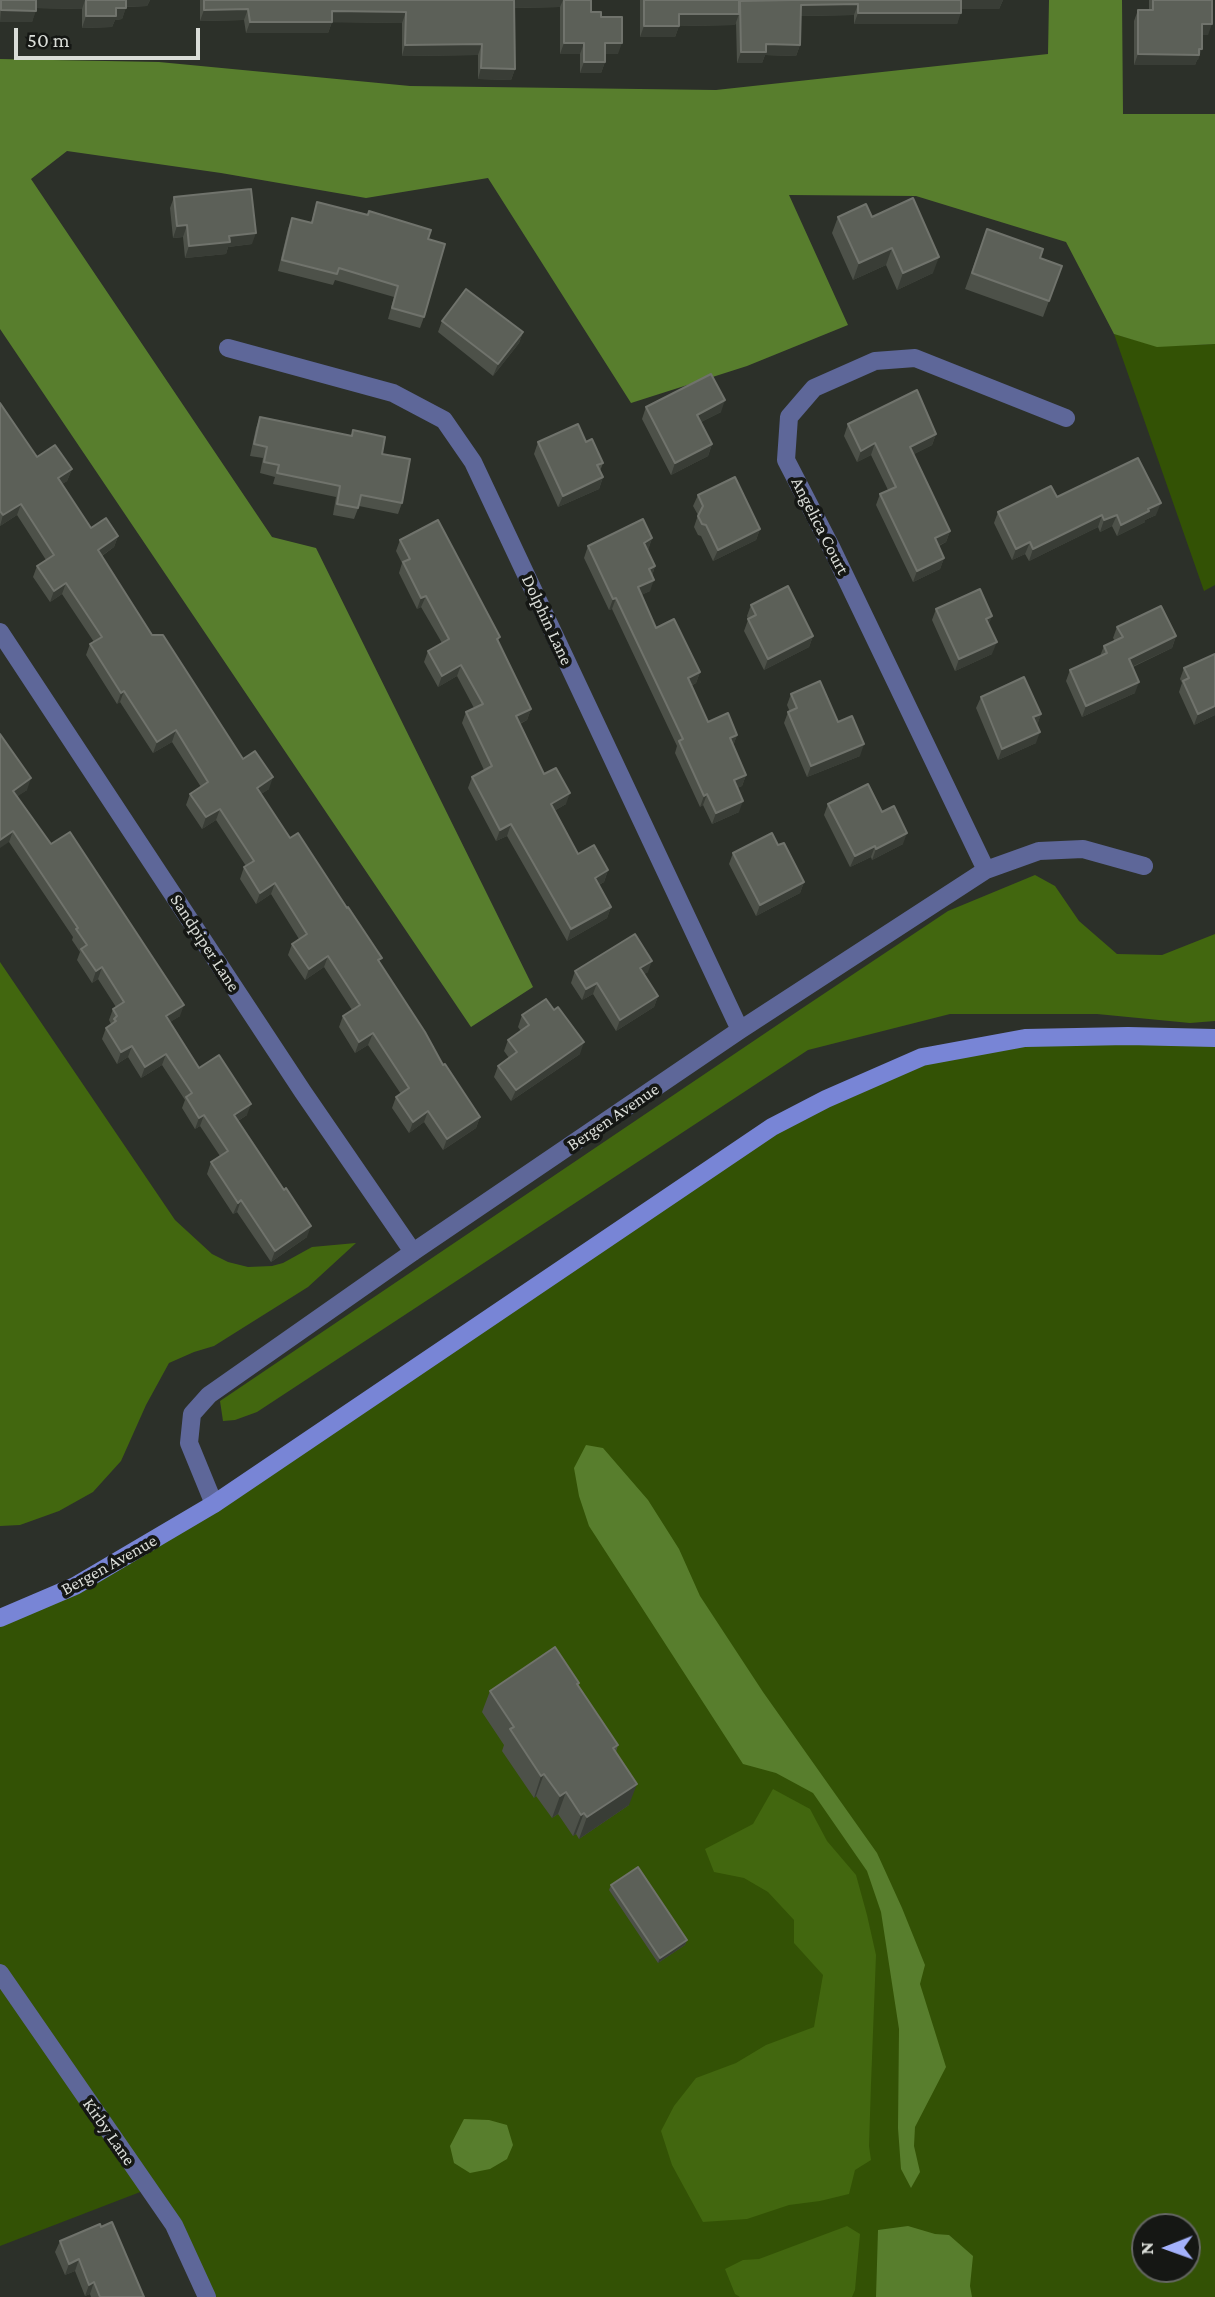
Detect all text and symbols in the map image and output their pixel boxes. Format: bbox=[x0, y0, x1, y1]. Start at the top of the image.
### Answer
scale bar bbox=[18, 14, 203, 58]
text: 50 m bbox=[27, 28, 70, 52]
street label: Angelica Court bbox=[786, 474, 854, 578]
street label: Dolphin Lane bbox=[517, 571, 577, 669]
street label: Sandpiper Lane bbox=[165, 890, 245, 996]
street label: Bergen Avenue bbox=[563, 1078, 663, 1156]
street label: Bergen Avenue bbox=[57, 1530, 161, 1600]
street label: Kirby Lane bbox=[78, 2094, 140, 2170]
north arrow bbox=[1131, 2213, 1201, 2283]
text: N bbox=[1136, 2242, 1157, 2255]

